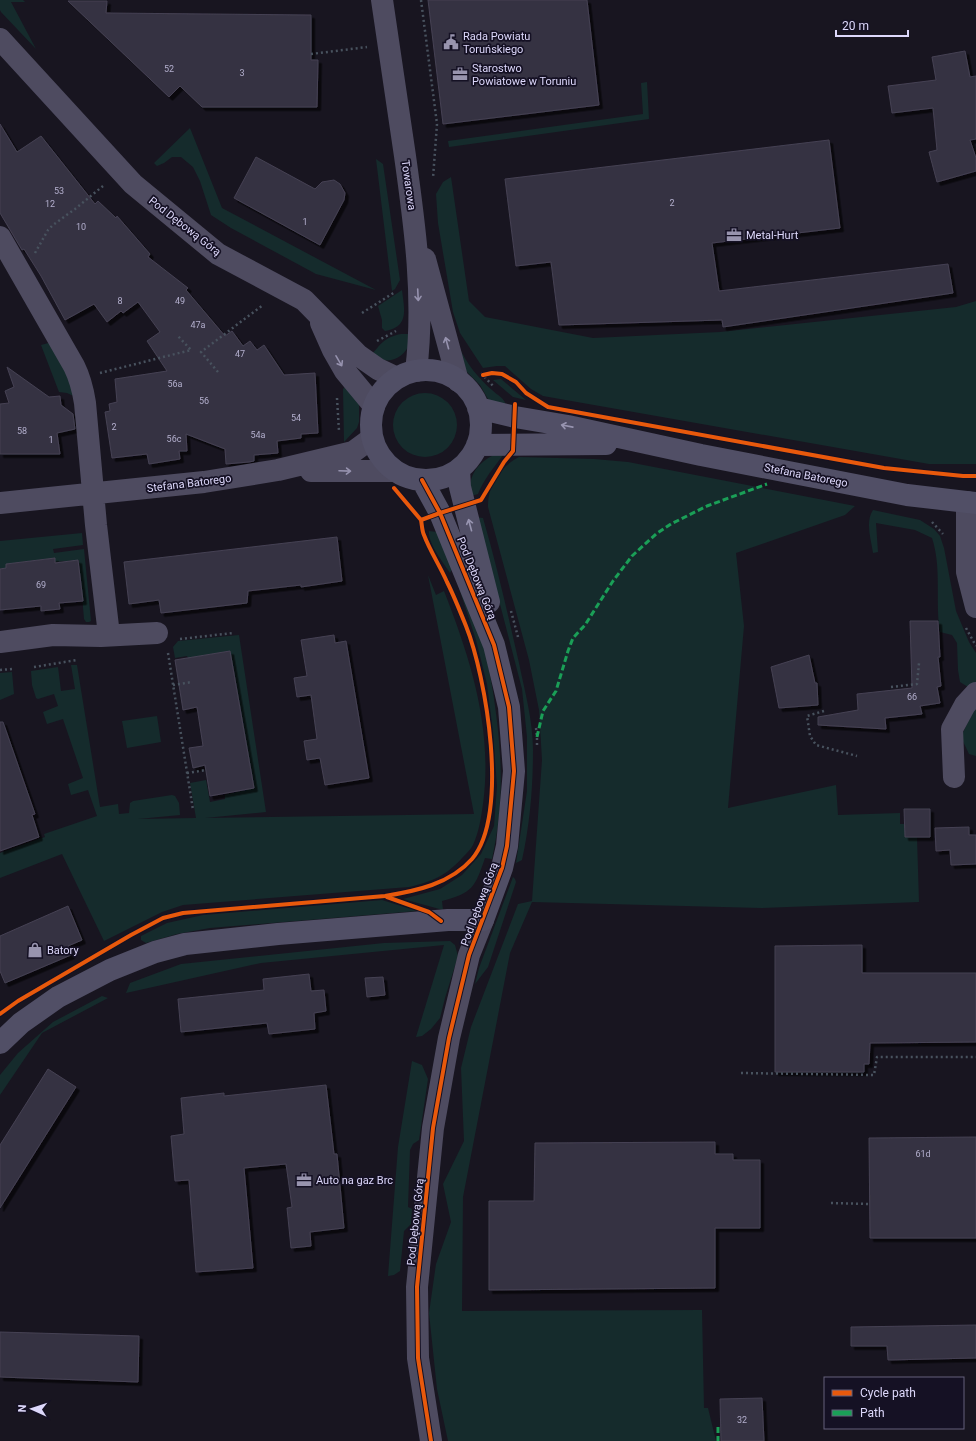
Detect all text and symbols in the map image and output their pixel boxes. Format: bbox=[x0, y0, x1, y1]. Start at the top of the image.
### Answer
scale bar bbox=[836, 12, 908, 38]
text: 20 m bbox=[842, 19, 869, 33]
place label: Rada Powiatu Toruńskiego bbox=[463, 30, 530, 56]
public building icon: Rada Powiatu Toruńskiego bbox=[442, 33, 460, 51]
place label: Starostwo Powiatowe w Toruniu bbox=[472, 62, 576, 88]
house number: 52 bbox=[164, 64, 174, 74]
office icon: Starostwo Powiatowe w Toruniu bbox=[451, 65, 469, 83]
house number: 3 bbox=[239, 68, 245, 78]
street label: Towarowa bbox=[399, 159, 418, 211]
house number: 53 bbox=[54, 186, 64, 196]
street label: Pod Dębową Górą bbox=[146, 194, 223, 259]
house number: 2 bbox=[669, 198, 675, 208]
house number: 12 bbox=[45, 199, 55, 209]
house number: 1 bbox=[302, 217, 308, 227]
house number: 10 bbox=[76, 222, 86, 232]
office icon: Metal-Hurt bbox=[725, 226, 743, 244]
place label: Metal-Hurt bbox=[746, 229, 799, 242]
one-way arrow bbox=[414, 288, 422, 301]
house number: 8 bbox=[117, 296, 123, 306]
house number: 49 bbox=[175, 296, 185, 306]
house number: 47a bbox=[190, 320, 206, 330]
one-way arrow bbox=[443, 337, 450, 350]
house number: 47 bbox=[235, 349, 245, 359]
one-way arrow bbox=[335, 355, 343, 367]
house number: 56a bbox=[167, 379, 183, 389]
house number: 56 bbox=[199, 396, 209, 406]
house number: 54 bbox=[291, 413, 301, 423]
house number: 2 bbox=[111, 422, 117, 432]
one-way arrow bbox=[561, 422, 574, 430]
house number: 58 bbox=[17, 426, 27, 436]
house number: 54a bbox=[250, 430, 266, 440]
house number: 56c bbox=[167, 434, 182, 444]
house number: 1 bbox=[48, 435, 54, 445]
street label: Stefana Batorego bbox=[763, 461, 849, 490]
one-way arrow bbox=[338, 467, 351, 475]
street label: Stefana Batorego bbox=[146, 472, 232, 495]
one-way arrow bbox=[465, 519, 473, 532]
street label: Pod Dębową Górą bbox=[454, 535, 499, 621]
house number: 69 bbox=[36, 580, 46, 590]
house number: 66 bbox=[907, 692, 917, 702]
street label: Pod Dębową Górą bbox=[458, 861, 501, 948]
shop icon: Batory bbox=[26, 941, 44, 959]
place label: Batory bbox=[47, 944, 79, 957]
house number: 61d bbox=[915, 1149, 931, 1159]
office icon: Auto na gaz Brc bbox=[295, 1171, 313, 1189]
place label: Auto na gaz Brc bbox=[316, 1174, 393, 1187]
street label: Pod Dębową Górą bbox=[404, 1178, 427, 1266]
legend bbox=[824, 1377, 964, 1429]
text: Cycle path bbox=[860, 1386, 916, 1400]
north arrow bbox=[12, 1389, 52, 1429]
text: N bbox=[16, 1404, 29, 1413]
text: Path bbox=[860, 1406, 885, 1420]
house number: 32 bbox=[737, 1415, 747, 1425]

